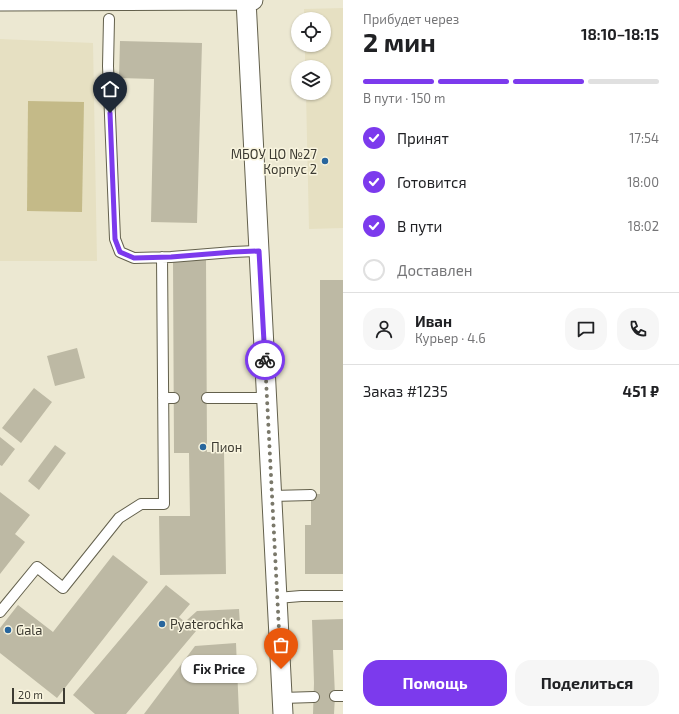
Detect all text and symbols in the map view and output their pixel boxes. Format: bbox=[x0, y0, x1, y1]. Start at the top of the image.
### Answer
text: Прибудет через bbox=[363, 11, 459, 27]
map controls bbox=[291, 12, 331, 100]
button: locate bbox=[291, 12, 331, 52]
text: 18:10–18:15 bbox=[581, 25, 659, 43]
text: 2 мин bbox=[363, 26, 436, 57]
button: layers bbox=[291, 60, 331, 100]
pin bbox=[93, 72, 127, 113]
icon: home bbox=[99, 78, 121, 100]
text: В пути · 150 m bbox=[363, 90, 446, 106]
icon: check bbox=[363, 127, 385, 149]
text: Принят bbox=[397, 129, 449, 147]
text: 17:54 bbox=[629, 130, 659, 146]
place label: МБОУ ЦО №27 Корпус 2 bbox=[231, 146, 317, 177]
marker: МБОУ ЦО №27 Корпус 2 bbox=[320, 156, 330, 166]
icon: check bbox=[363, 171, 385, 193]
text: Готовится bbox=[397, 173, 467, 191]
text: 18:00 bbox=[627, 174, 659, 190]
icon: check bbox=[363, 215, 385, 237]
text: В пути bbox=[397, 217, 442, 235]
text: 18:02 bbox=[628, 218, 659, 234]
text: Доставлен bbox=[397, 261, 473, 279]
button: person bbox=[363, 308, 405, 350]
button: chat bbox=[565, 308, 607, 350]
button: phone bbox=[617, 308, 659, 350]
text: Иван bbox=[415, 312, 452, 330]
text: Курьер · 4.6 bbox=[415, 330, 486, 346]
courier bbox=[245, 340, 285, 380]
icon: bike bbox=[254, 349, 276, 371]
text: Заказ #1235 bbox=[363, 382, 448, 400]
text: 451 ₽ bbox=[623, 382, 659, 400]
place label: Пион bbox=[211, 439, 242, 455]
marker: Пион bbox=[198, 442, 208, 452]
place label: Pyaterochka bbox=[170, 616, 244, 632]
marker: Pyaterochka bbox=[157, 619, 167, 629]
place label: Gala bbox=[16, 622, 42, 638]
marker: Gala bbox=[3, 625, 13, 635]
pin bbox=[264, 628, 298, 669]
icon: bag bbox=[270, 634, 292, 656]
callout: Fix Price bbox=[181, 655, 257, 683]
button: Помощь bbox=[363, 660, 507, 706]
button: Поделиться bbox=[515, 660, 659, 706]
text: Fix Price bbox=[193, 661, 245, 677]
scale bar bbox=[12, 686, 65, 705]
text: 20 m bbox=[18, 688, 43, 701]

